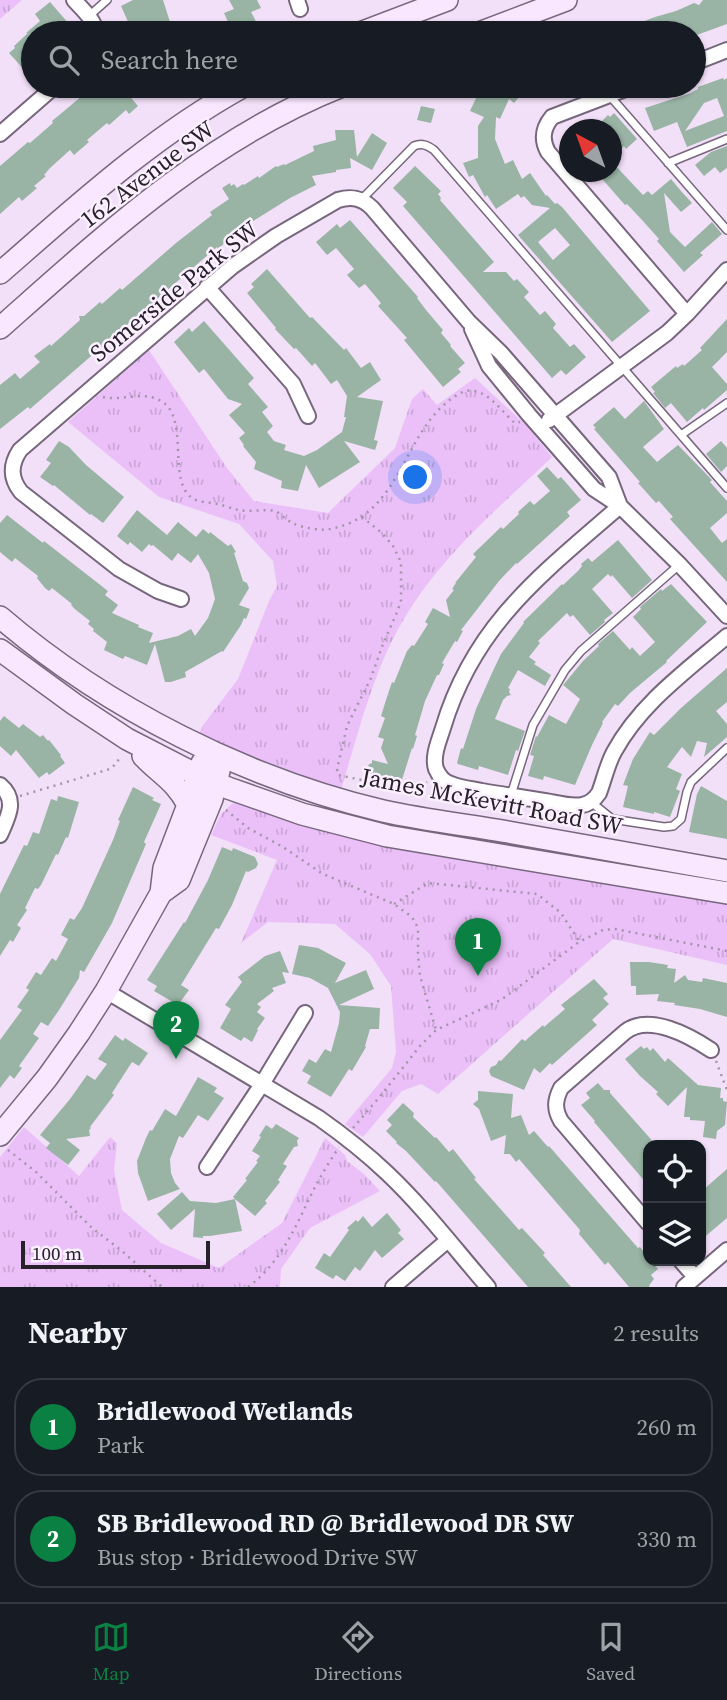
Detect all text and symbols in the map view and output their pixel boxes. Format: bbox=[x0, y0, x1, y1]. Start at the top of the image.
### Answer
search box bbox=[21, 21, 706, 98]
icon: search bbox=[45, 41, 83, 79]
text: Search here bbox=[101, 42, 238, 78]
street label: 162 Avenue SW bbox=[73, 112, 221, 236]
north arrow bbox=[559, 119, 622, 182]
street label: Somerside Park SW bbox=[83, 213, 265, 369]
your location bbox=[398, 460, 432, 494]
street label: James McKevitt Road SW bbox=[357, 759, 626, 843]
pin: 1 bbox=[455, 918, 501, 976]
pin: 2 bbox=[153, 1001, 199, 1059]
map controls bbox=[643, 1140, 706, 1266]
button: locate bbox=[643, 1140, 706, 1203]
button: layers bbox=[643, 1203, 706, 1266]
scale bar bbox=[21, 1238, 210, 1270]
text: 100 m bbox=[32, 1240, 82, 1266]
text: Nearby bbox=[28, 1312, 127, 1353]
text: 2 results bbox=[613, 1317, 699, 1349]
text: Bridlewood Wetlands bbox=[97, 1393, 353, 1429]
text: 1 bbox=[47, 1411, 59, 1443]
text: 260 m bbox=[636, 1411, 697, 1443]
text: Park bbox=[97, 1429, 144, 1461]
text: SB Bridlewood RD @ Bridlewood DR SW bbox=[97, 1505, 574, 1541]
text: 2 bbox=[47, 1523, 59, 1555]
text: 330 m bbox=[636, 1523, 697, 1555]
text: Bus stop · Bridlewood Drive SW bbox=[97, 1541, 418, 1573]
tab: Map bbox=[92, 1618, 130, 1686]
tab: Directions bbox=[314, 1618, 402, 1686]
tab: Saved bbox=[586, 1618, 635, 1686]

